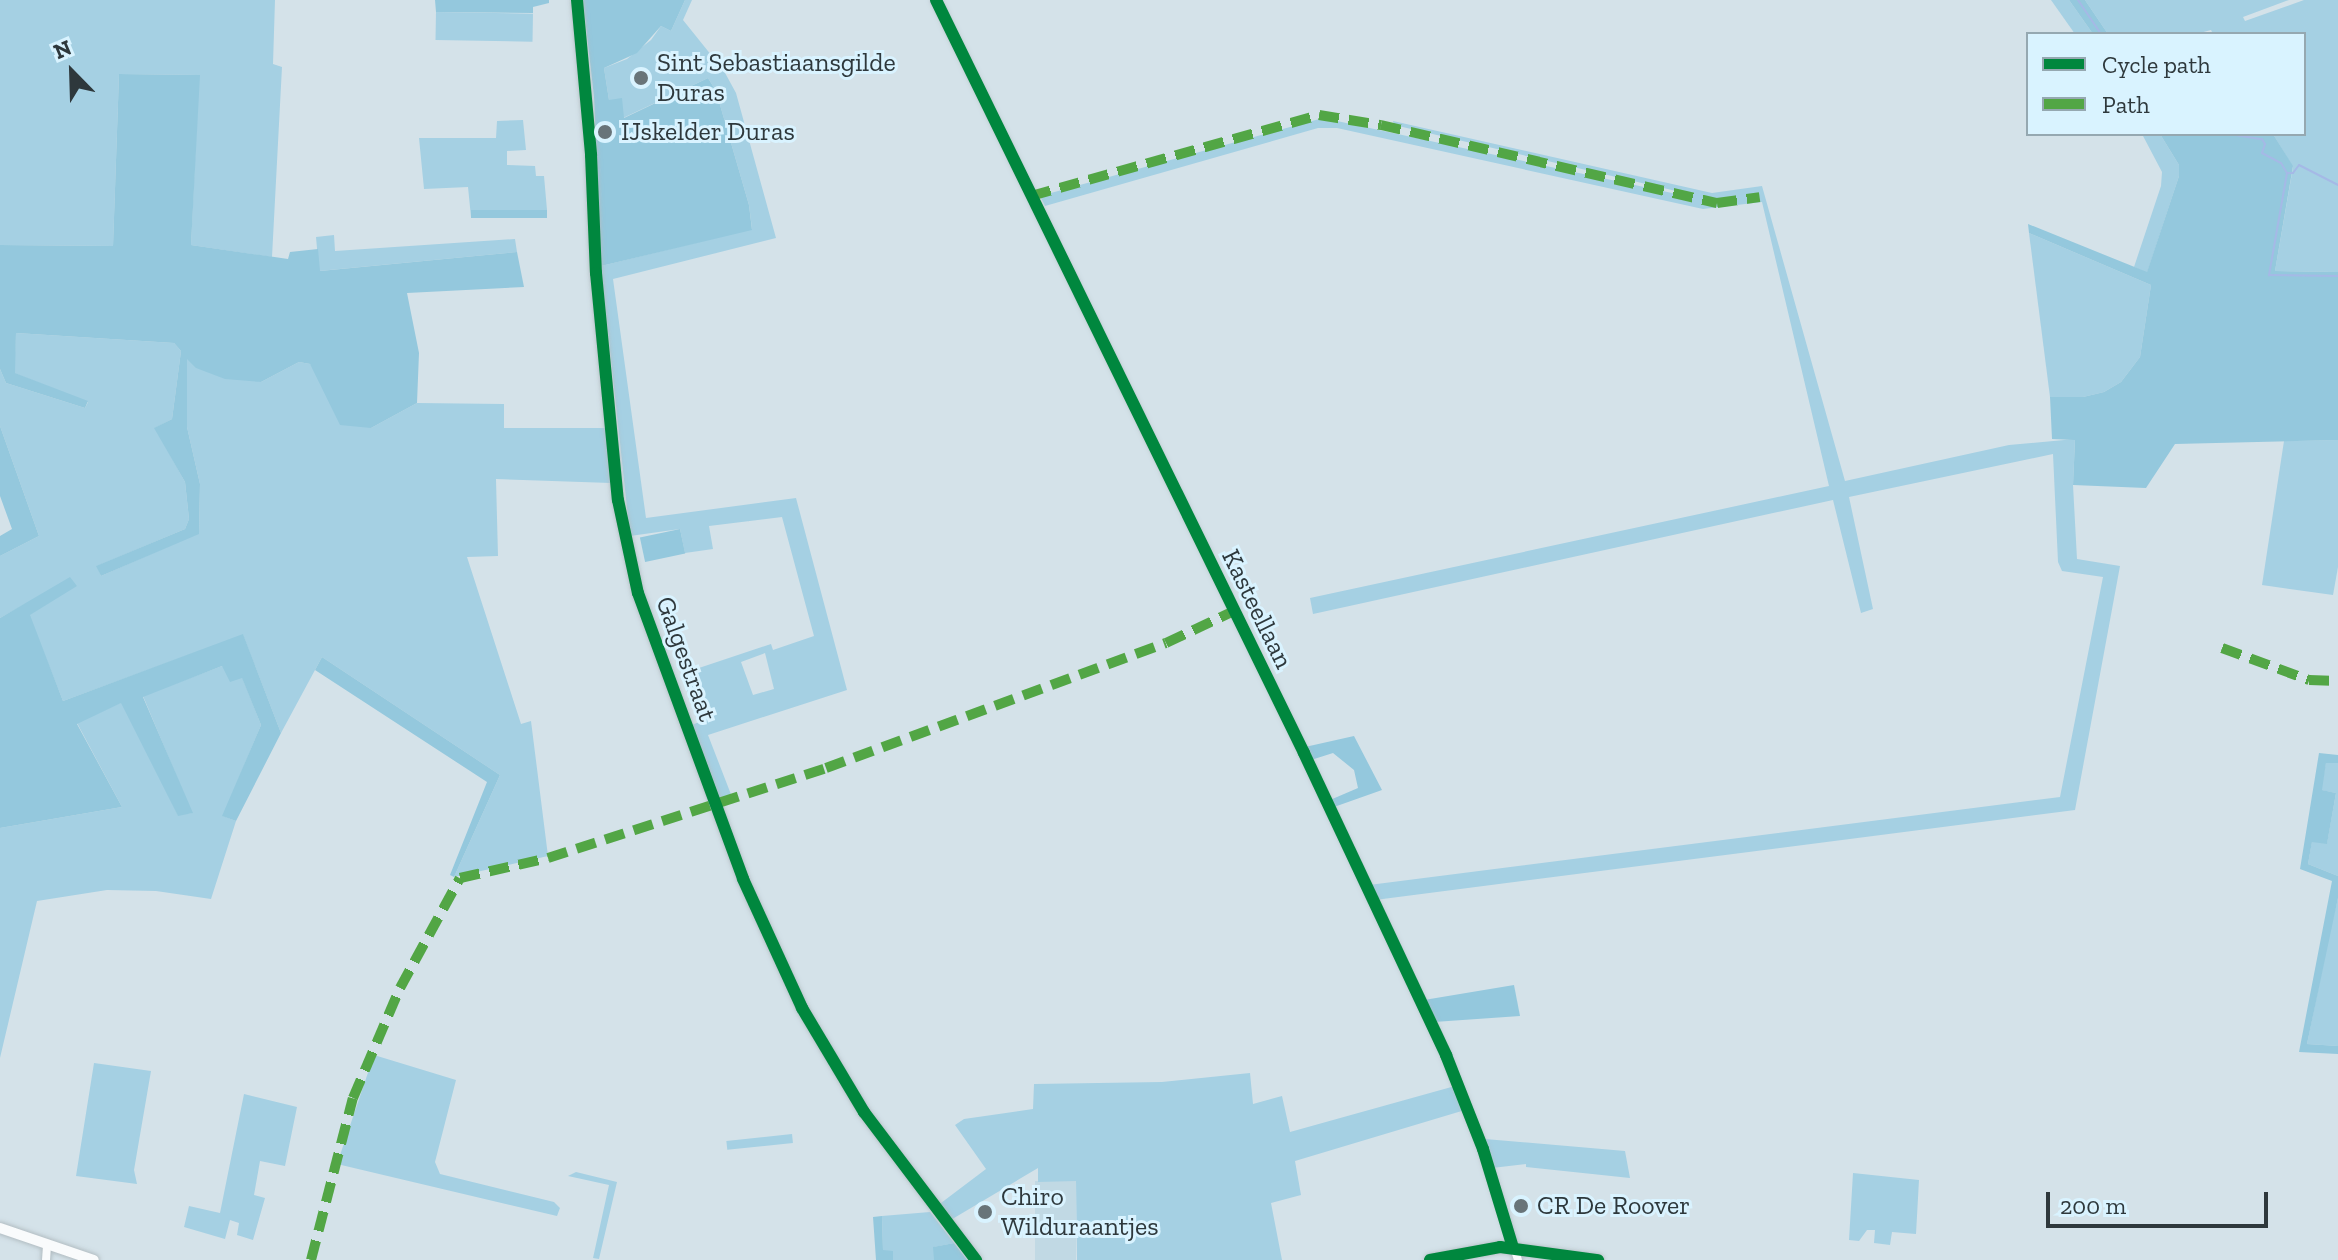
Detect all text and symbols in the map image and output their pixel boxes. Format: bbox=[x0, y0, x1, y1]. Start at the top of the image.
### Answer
north arrow bbox=[32, 32, 112, 112]
legend bbox=[2026, 32, 2306, 136]
text: N bbox=[49, 34, 75, 65]
place label: Sint Sebastiaansgilde Duras bbox=[657, 47, 896, 108]
text: Cycle path bbox=[2102, 50, 2211, 79]
marker: Sint Sebastiaansgilde Duras bbox=[632, 69, 650, 87]
text: Path bbox=[2102, 90, 2150, 119]
place label: IJskelder Duras bbox=[621, 116, 795, 148]
marker: IJskelder Duras bbox=[596, 123, 614, 141]
street label: Kasteellaan bbox=[1215, 544, 1299, 674]
street label: Galgestraat bbox=[649, 592, 723, 726]
scale bar bbox=[2050, 1176, 2272, 1226]
place label: Chiro Wilduraantjes bbox=[1001, 1181, 1159, 1242]
place label: CR De Roover bbox=[1537, 1190, 1690, 1222]
text: 200 m bbox=[2060, 1191, 2126, 1220]
marker: CR De Roover bbox=[1512, 1197, 1530, 1215]
marker: Chiro Wilduraantjes bbox=[976, 1203, 994, 1221]

